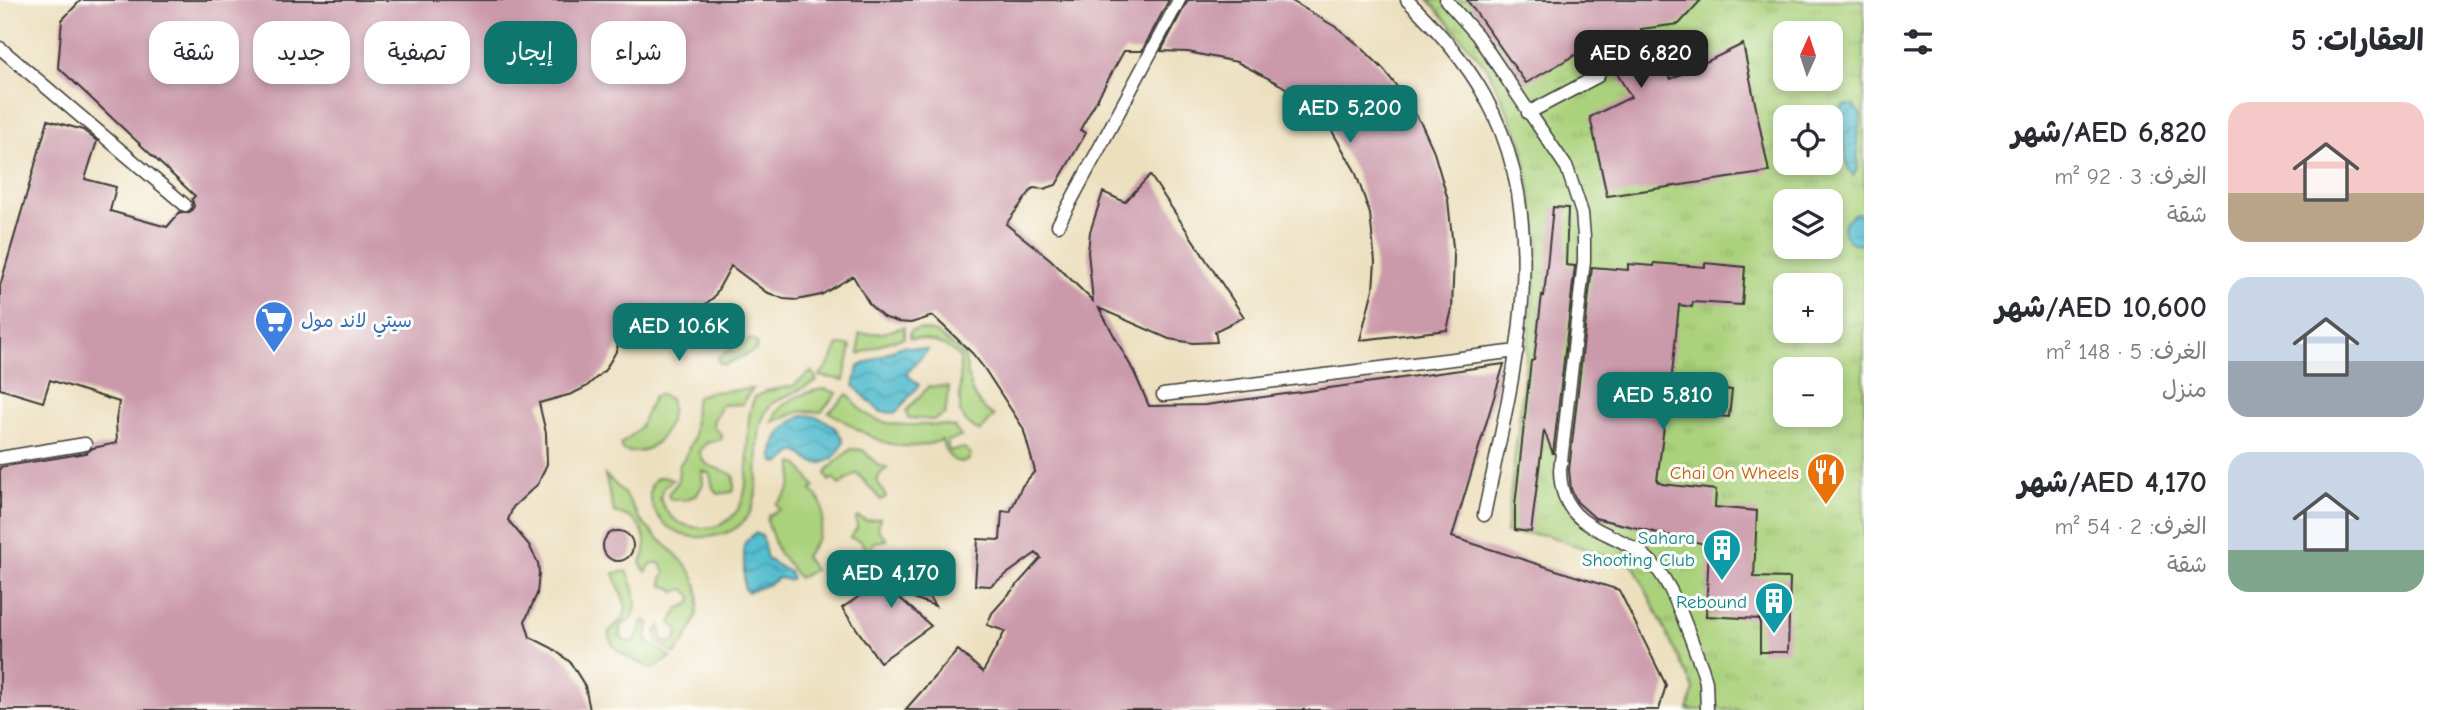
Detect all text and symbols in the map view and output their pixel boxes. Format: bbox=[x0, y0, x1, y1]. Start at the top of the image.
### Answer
chip: شقة bbox=[149, 21, 239, 84]
chip: جديد bbox=[253, 21, 350, 84]
chip: تصفية bbox=[364, 21, 470, 84]
chip: إيجار bbox=[484, 21, 577, 84]
chip: شراء bbox=[591, 21, 686, 84]
north arrow bbox=[1773, 21, 1843, 91]
map controls bbox=[1773, 21, 1843, 427]
icon: filters bbox=[1899, 23, 1937, 61]
text: العقارات: 5 bbox=[2291, 23, 2424, 58]
pin: AED 6,820 bbox=[1561, 31, 1721, 90]
text: AED 6,820 bbox=[1590, 39, 1692, 66]
pin: AED 5,200 bbox=[1270, 86, 1430, 145]
text: AED 5,200 bbox=[1298, 94, 1402, 121]
button: locate bbox=[1773, 105, 1843, 175]
text: AED 6,820/شهر bbox=[2011, 115, 2207, 150]
icon: home bbox=[2284, 130, 2368, 214]
text: الغرف: 3 · 92 m² bbox=[2054, 163, 2207, 190]
button: layers bbox=[1773, 189, 1843, 259]
text: شقة bbox=[2167, 201, 2207, 228]
button: + bbox=[1773, 273, 1843, 343]
text: AED 10,600/شهر bbox=[1996, 290, 2207, 325]
supermarket icon: سيتي لاند مول bbox=[253, 299, 295, 354]
pin: AED 10.6K bbox=[599, 304, 759, 363]
icon: home bbox=[2284, 305, 2368, 389]
place label: سيتي لاند مول bbox=[301, 310, 412, 337]
text: AED 10.6K bbox=[629, 312, 729, 339]
text: الغرف: 5 · 148 m² bbox=[2046, 338, 2207, 365]
button: − bbox=[1773, 357, 1843, 427]
pin: AED 5,810 bbox=[1583, 372, 1743, 432]
text: منزل bbox=[2162, 376, 2207, 403]
text: AED 5,810 bbox=[1613, 381, 1713, 408]
restaurant icon: Chai On Wheels bbox=[1805, 451, 1847, 506]
place label: Chai On Wheels bbox=[1670, 462, 1799, 484]
text: AED 4,170/شهر bbox=[2018, 465, 2207, 500]
icon: home bbox=[2284, 480, 2368, 564]
text: الغرف: 2 · 54 m² bbox=[2055, 513, 2207, 540]
place label: Sahara Shooting Club bbox=[1582, 527, 1695, 571]
building icon: Sahara Shooting Club bbox=[1701, 527, 1743, 582]
pin: AED 4,170 bbox=[811, 550, 971, 610]
text: شقة bbox=[2167, 551, 2207, 578]
text: AED 4,170 bbox=[843, 559, 939, 586]
building icon: Rebound bbox=[1753, 580, 1795, 635]
place label: Rebound bbox=[1676, 591, 1747, 613]

